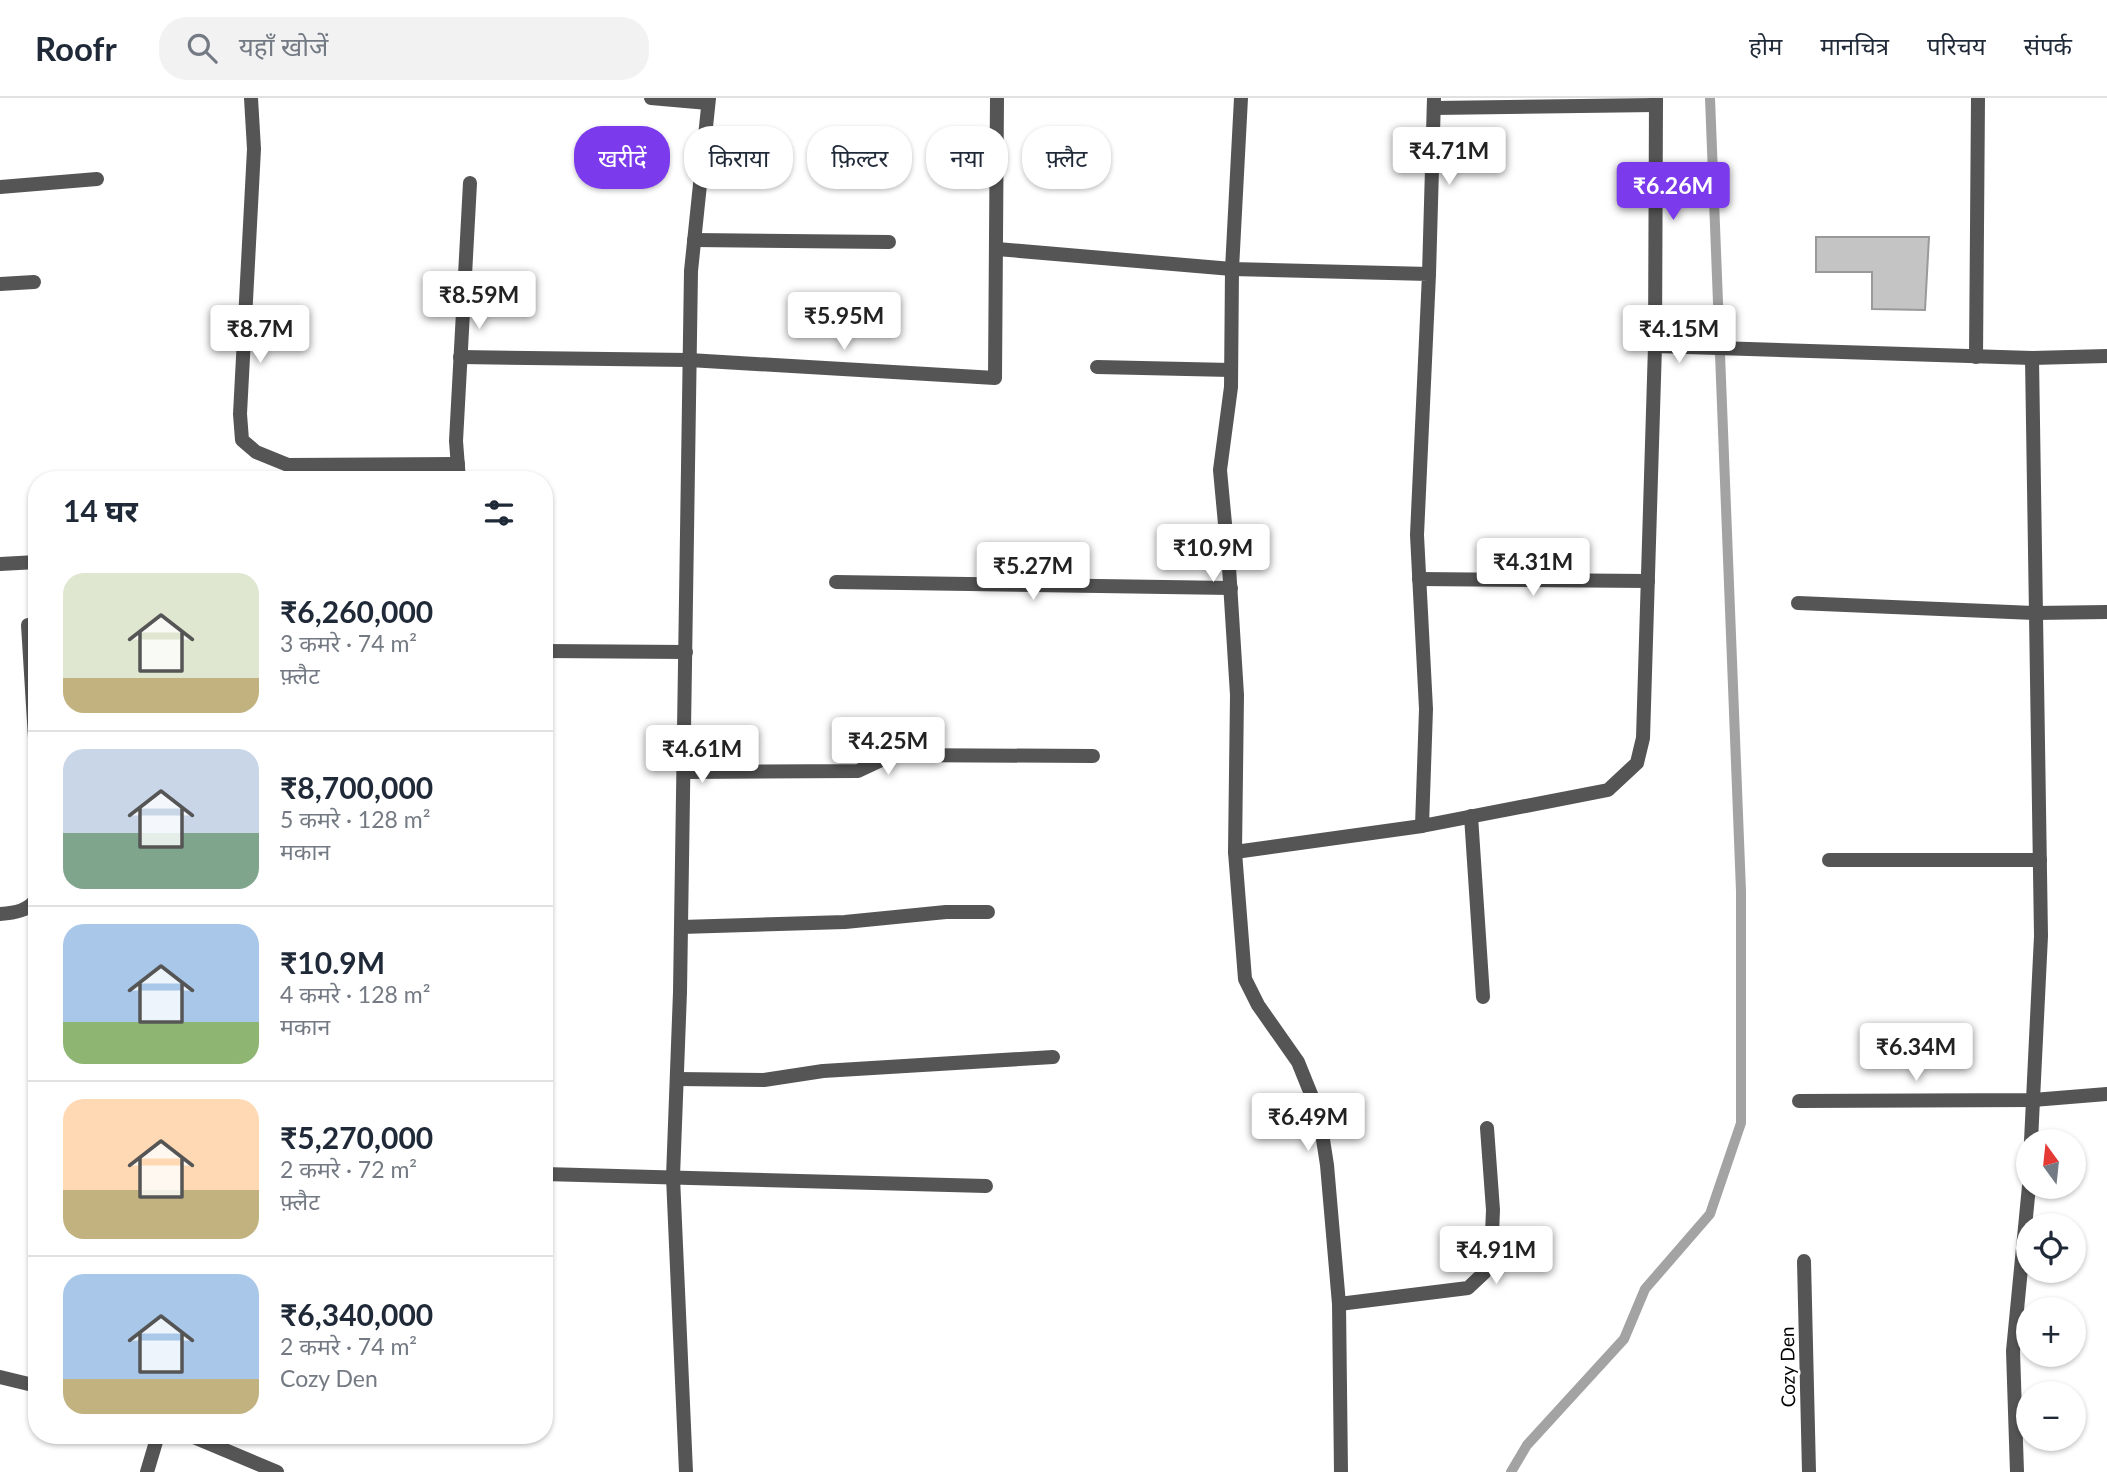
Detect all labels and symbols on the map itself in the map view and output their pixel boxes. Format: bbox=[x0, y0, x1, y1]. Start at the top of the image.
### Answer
pin: ₹4.71M bbox=[1392, 127, 1506, 187]
pin: ₹6.26M bbox=[1616, 162, 1730, 222]
pin: ₹8.59M bbox=[422, 272, 536, 331]
pin: ₹5.95M bbox=[787, 292, 901, 352]
pin: ₹8.7M bbox=[211, 306, 309, 365]
pin: ₹4.15M bbox=[1622, 306, 1736, 365]
pin: ₹10.9M bbox=[1156, 524, 1270, 584]
pin: ₹4.31M bbox=[1476, 538, 1590, 598]
pin: ₹5.27M bbox=[976, 542, 1090, 602]
pin: ₹4.25M bbox=[831, 718, 945, 777]
pin: ₹4.61M bbox=[645, 726, 759, 785]
pin: ₹6.34M bbox=[1859, 1024, 1973, 1083]
pin: ₹6.49M bbox=[1251, 1094, 1365, 1153]
north arrow bbox=[2016, 1129, 2086, 1199]
pin: ₹4.91M bbox=[1439, 1226, 1553, 1286]
street label: Cozy Den bbox=[1775, 1326, 1799, 1408]

